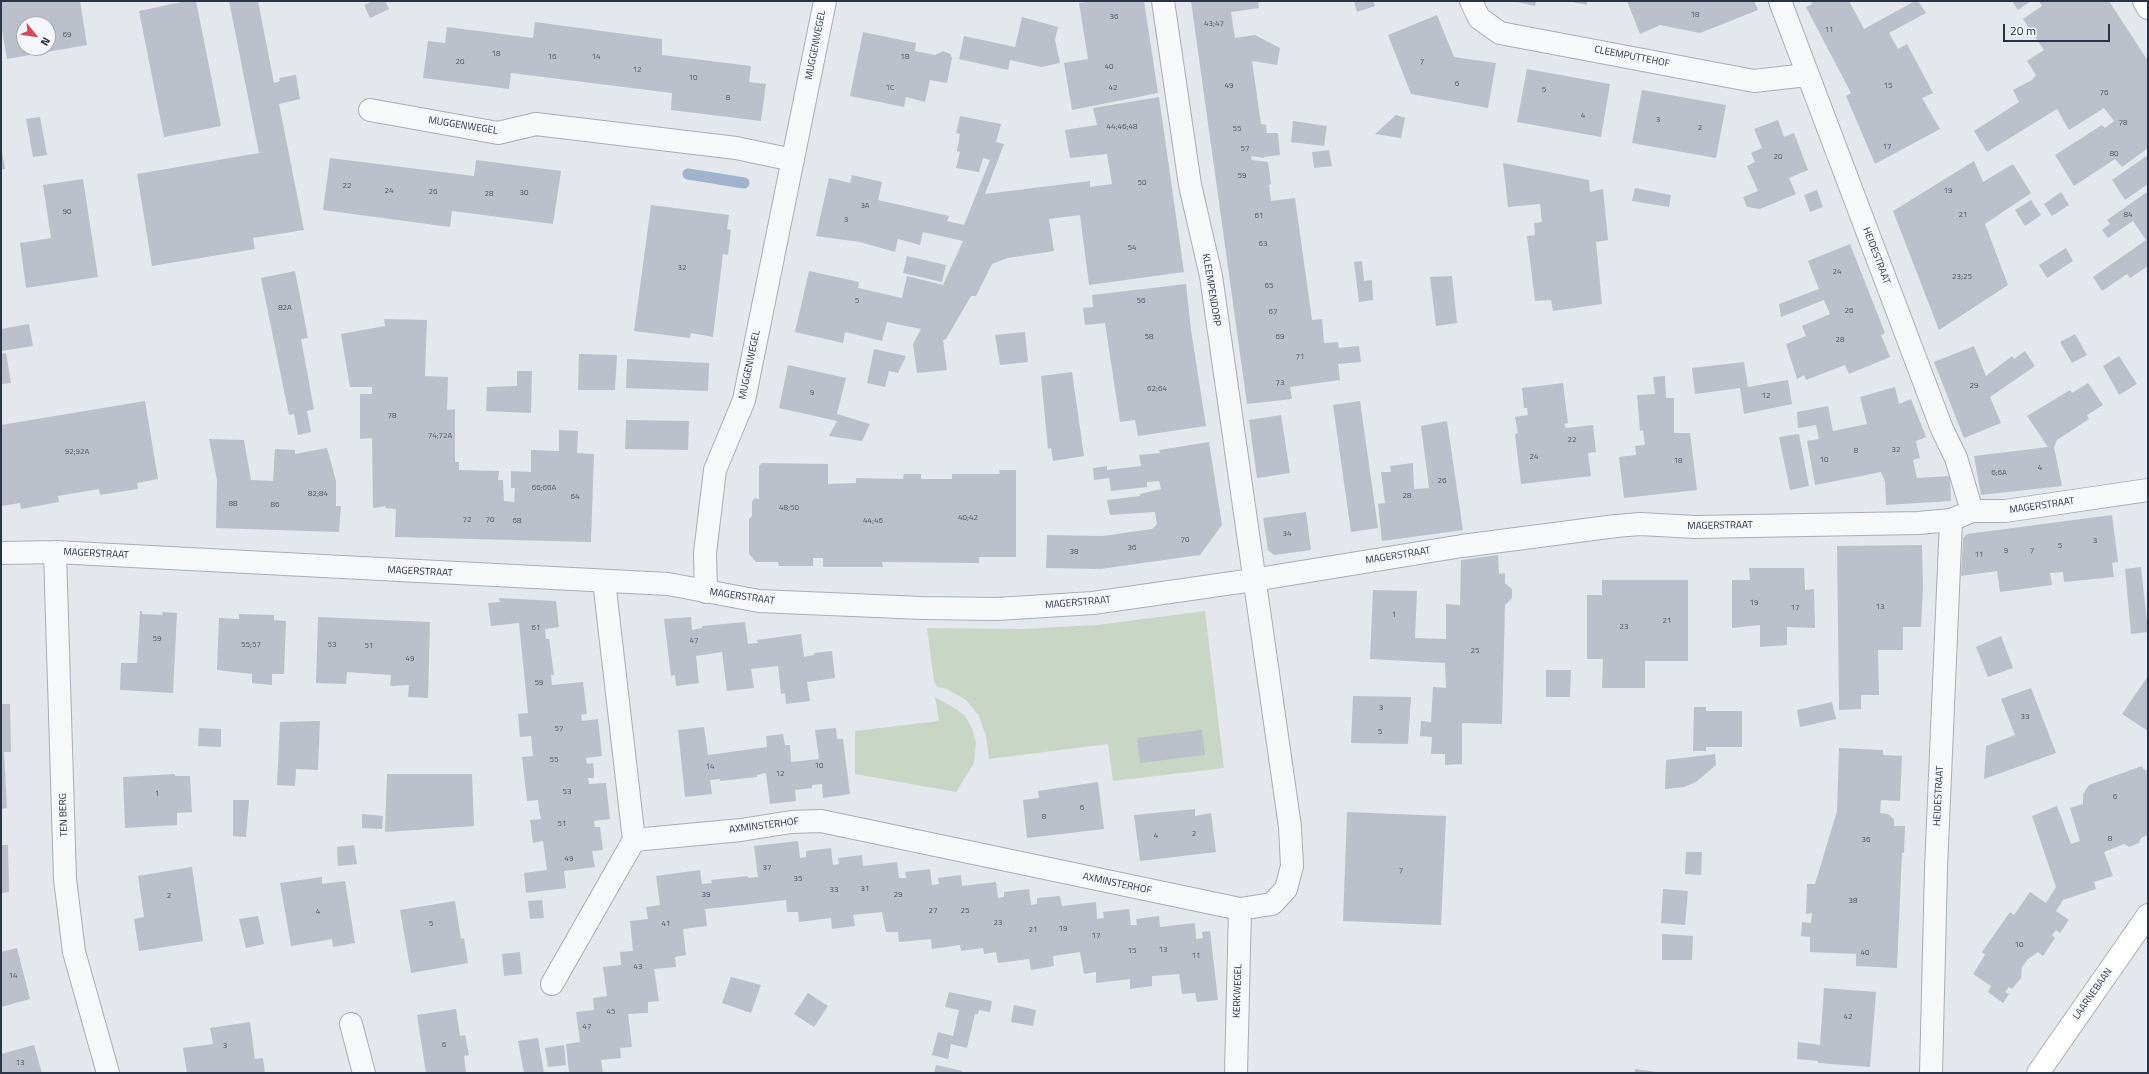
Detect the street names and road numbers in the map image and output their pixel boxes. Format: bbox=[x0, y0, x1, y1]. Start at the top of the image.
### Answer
street label: MUGGENWEGEL bbox=[803, 9, 829, 81]
street label: CLEEMPUTTEHOF bbox=[1593, 44, 1671, 70]
street label: MUGGENWEGEL bbox=[427, 115, 499, 137]
street label: HEIDESTRAAT bbox=[1860, 226, 1892, 286]
street label: KLEEMPENDORP bbox=[1199, 253, 1223, 327]
street label: MUGGENWEGEL bbox=[737, 329, 763, 401]
street label: MAGERSTRAAT bbox=[2009, 495, 2075, 517]
street label: MAGERSTRAAT bbox=[1687, 519, 1753, 533]
street label: MAGERSTRAAT bbox=[1365, 545, 1431, 567]
street label: MAGERSTRAAT bbox=[63, 546, 129, 562]
street label: MAGERSTRAAT bbox=[387, 564, 453, 580]
street label: MAGERSTRAAT bbox=[709, 586, 775, 608]
street label: MAGERSTRAAT bbox=[1045, 594, 1111, 612]
street label: HEIDESTRAAT bbox=[1931, 766, 1947, 826]
street label: TEN BERG bbox=[57, 793, 71, 837]
street label: AXMINSTERHOF bbox=[728, 816, 800, 836]
street label: AXMINSTERHOF bbox=[1081, 871, 1153, 897]
street label: KERKWEGEL bbox=[1231, 964, 1245, 1018]
street label: LAARNEBAAN bbox=[2071, 966, 2115, 1022]

